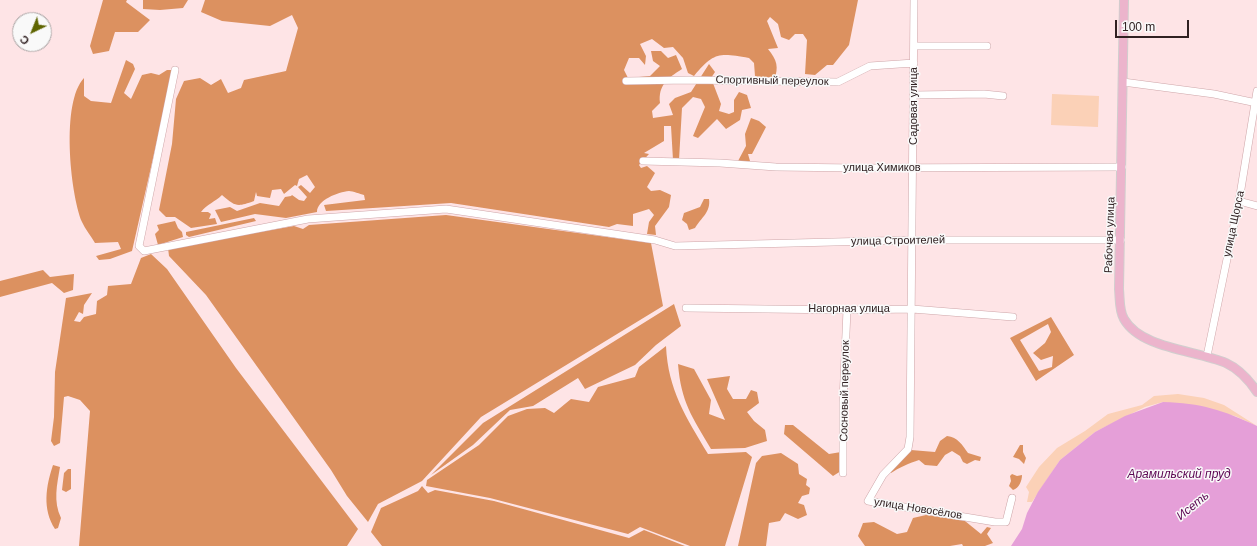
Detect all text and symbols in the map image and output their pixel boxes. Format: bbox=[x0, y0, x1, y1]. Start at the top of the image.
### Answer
north arrow bbox=[12, 12, 52, 52]
scale bar bbox=[1117, 12, 1191, 38]
text: 100 m bbox=[1122, 20, 1155, 34]
text: С bbox=[18, 33, 32, 47]
street label: Садовая улица bbox=[907, 67, 921, 145]
street label: Спортивный переулок bbox=[715, 73, 829, 89]
street label: улица Химиков bbox=[843, 161, 921, 175]
street label: улица Щорса bbox=[1221, 190, 1247, 258]
street label: Рабочая улица bbox=[1102, 197, 1118, 273]
street label: улица Строителей bbox=[851, 234, 945, 248]
street label: Нагорная улица bbox=[808, 302, 890, 316]
street label: Сосновый переулок bbox=[838, 340, 852, 442]
water label: Арамильский пруд bbox=[1127, 468, 1231, 482]
water label: Исеть bbox=[1174, 489, 1212, 523]
street label: улица Новосёлов bbox=[873, 495, 963, 523]

